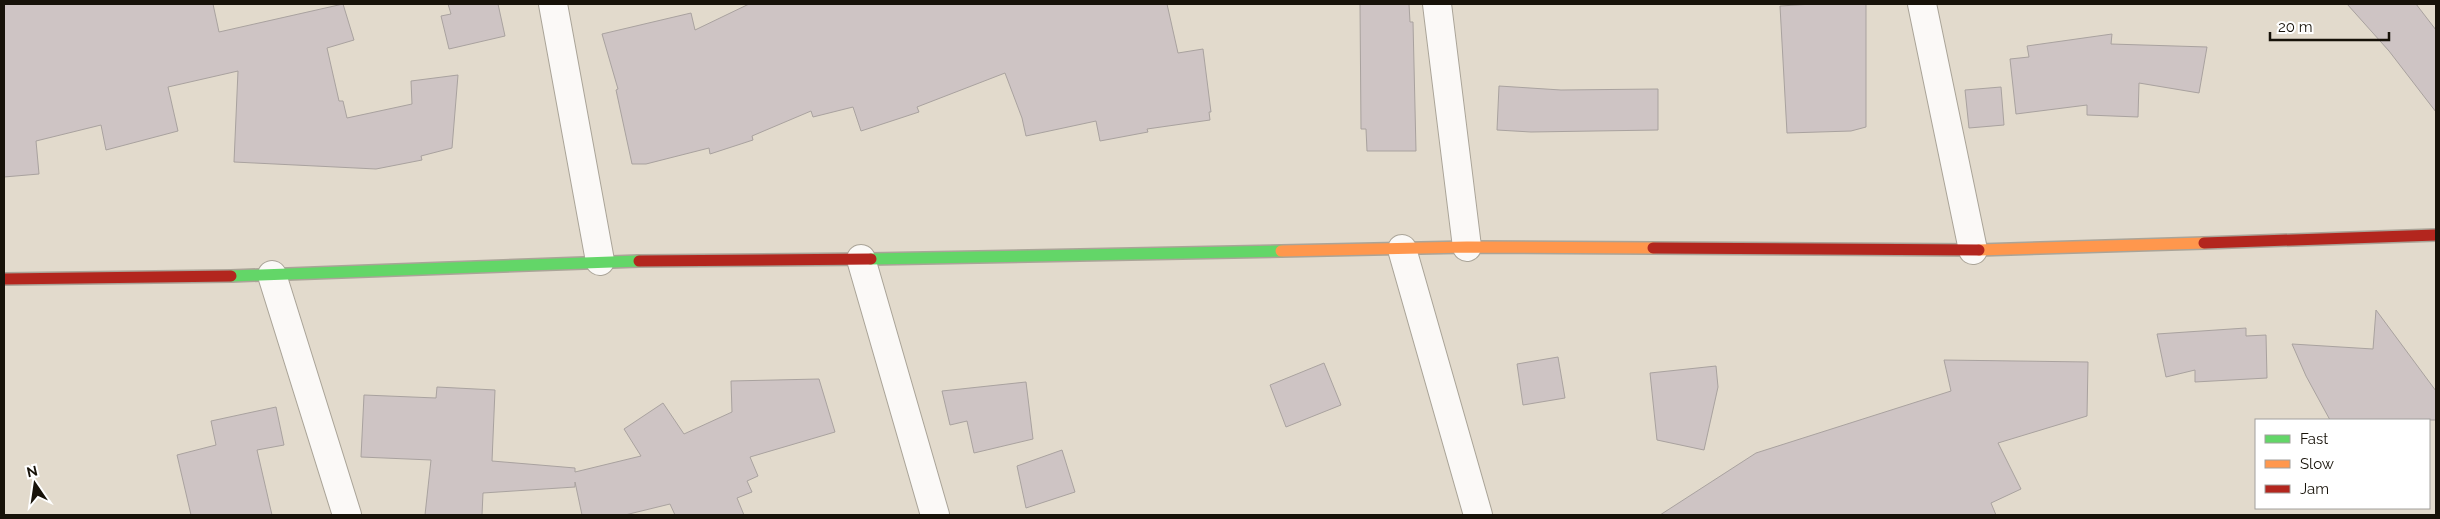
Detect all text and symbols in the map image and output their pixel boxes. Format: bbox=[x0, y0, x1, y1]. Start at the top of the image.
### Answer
scale bar bbox=[2270, 10, 2389, 42]
text: 20 m bbox=[2278, 18, 2313, 36]
legend bbox=[2255, 419, 2430, 509]
text: Fast bbox=[2300, 430, 2328, 448]
text: Slow bbox=[2300, 455, 2334, 473]
north arrow bbox=[10, 459, 60, 509]
text: N bbox=[25, 462, 39, 480]
text: Jam bbox=[2300, 480, 2329, 498]

